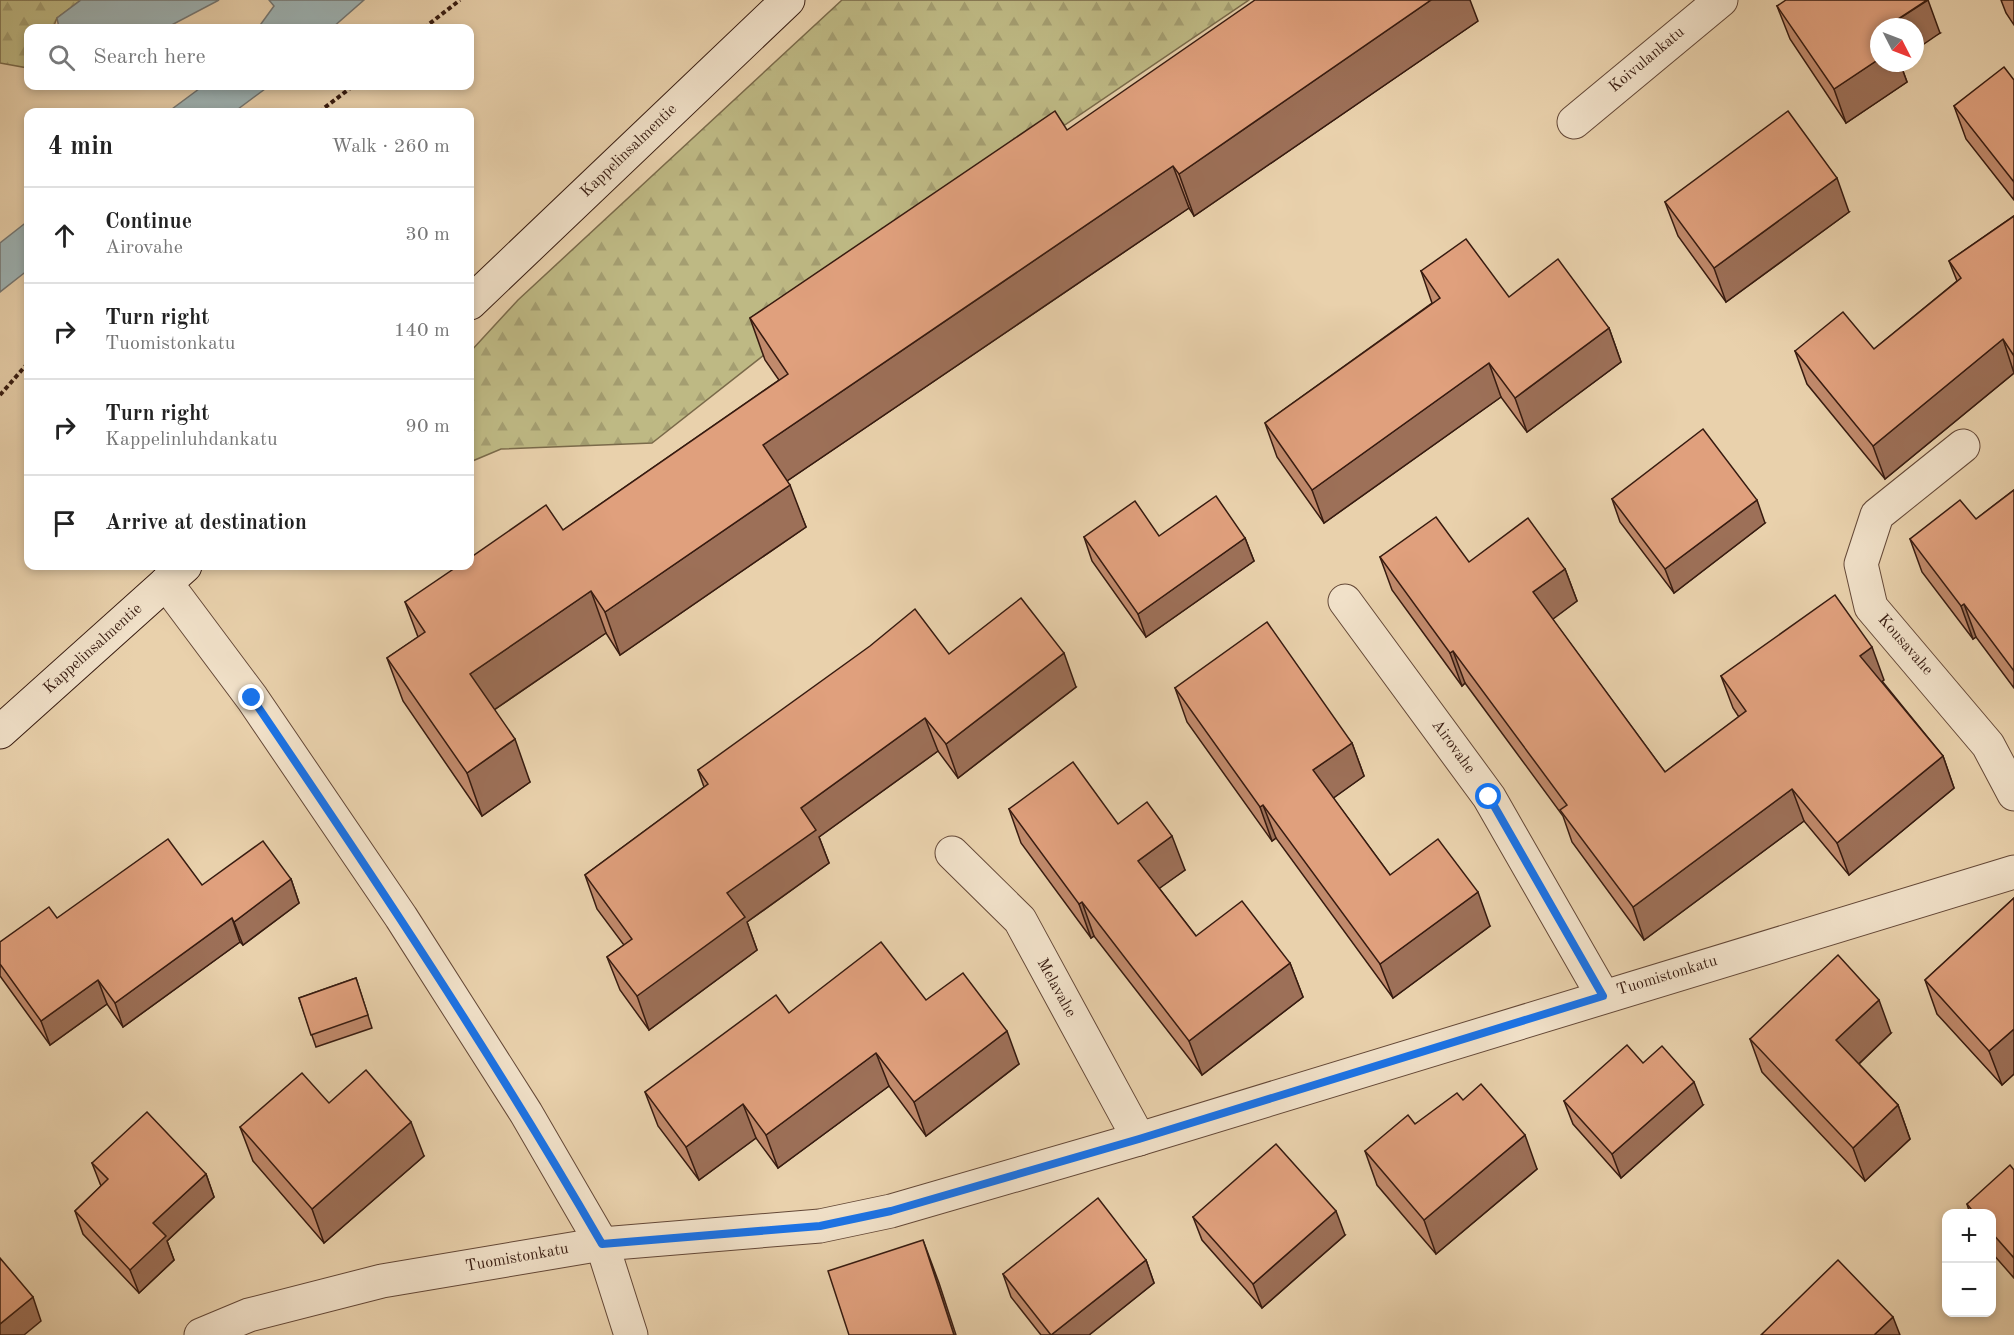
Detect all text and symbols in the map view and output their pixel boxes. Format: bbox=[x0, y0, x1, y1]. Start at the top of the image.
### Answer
north arrow bbox=[1870, 18, 1924, 72]
search box bbox=[24, 24, 474, 90]
street label: Koivulankatu bbox=[1606, 24, 1688, 96]
icon: search bbox=[45, 41, 78, 74]
text: Search here bbox=[93, 46, 206, 68]
street label: Kappelinsalmentie bbox=[578, 101, 680, 201]
text: 4 min bbox=[48, 134, 113, 160]
text: Walk · 260 m bbox=[331, 137, 450, 157]
text: Continue bbox=[105, 211, 192, 233]
icon: ahead bbox=[48, 219, 81, 252]
text: 30 m bbox=[405, 225, 450, 245]
text: Airovahe bbox=[105, 238, 183, 258]
text: Turn right bbox=[105, 307, 209, 329]
icon: right bbox=[48, 315, 81, 348]
text: 140 m bbox=[394, 321, 450, 341]
text: Tuomistonkatu bbox=[105, 334, 236, 354]
text: Turn right bbox=[105, 403, 209, 425]
icon: right bbox=[48, 411, 81, 444]
text: 90 m bbox=[405, 417, 450, 437]
text: Kappelinluhdankatu bbox=[105, 430, 278, 450]
icon: arrive bbox=[48, 507, 81, 540]
text: Arrive at destination bbox=[105, 512, 307, 534]
street label: Kappelinsalmentie bbox=[41, 601, 145, 697]
street label: Kousavahe bbox=[1874, 612, 1936, 678]
route end bbox=[238, 684, 264, 710]
street label: Airovahe bbox=[1428, 717, 1478, 777]
route start bbox=[1475, 783, 1501, 809]
street label: Tuomistonkatu bbox=[1615, 953, 1720, 999]
street label: Melavahe bbox=[1033, 956, 1079, 1020]
map controls bbox=[1942, 1209, 1996, 1317]
button: + bbox=[1942, 1209, 1996, 1263]
street label: Tuomistonkatu bbox=[464, 1241, 570, 1275]
button: − bbox=[1942, 1263, 1996, 1317]

